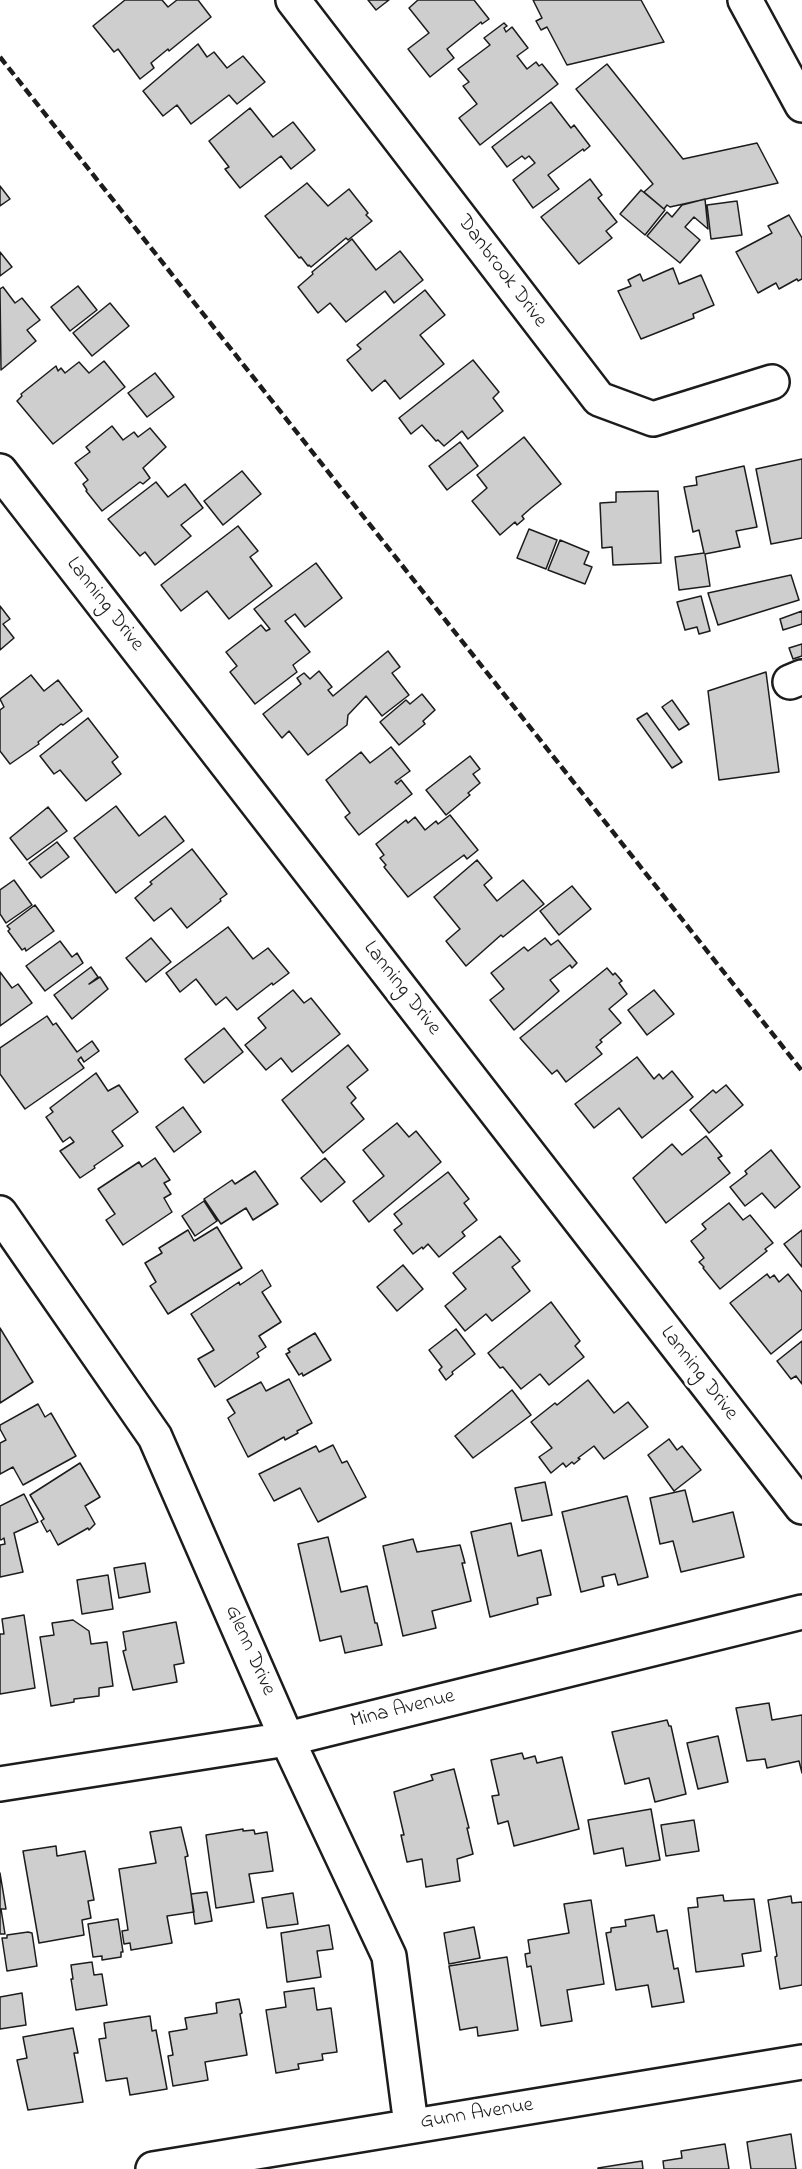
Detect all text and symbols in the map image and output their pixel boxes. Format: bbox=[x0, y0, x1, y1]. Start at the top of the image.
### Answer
street label: Danbrook Drive bbox=[451, 211, 551, 333]
street label: Lanning Drive bbox=[59, 553, 149, 657]
street label: Lanning Drive bbox=[356, 937, 446, 1041]
street label: Lanning Drive bbox=[653, 1322, 743, 1426]
street label: Glenn Drive bbox=[218, 1602, 280, 1700]
street label: Mina Avenue bbox=[348, 1685, 458, 1735]
street label: Gunn Avenue bbox=[419, 2094, 535, 2136]

